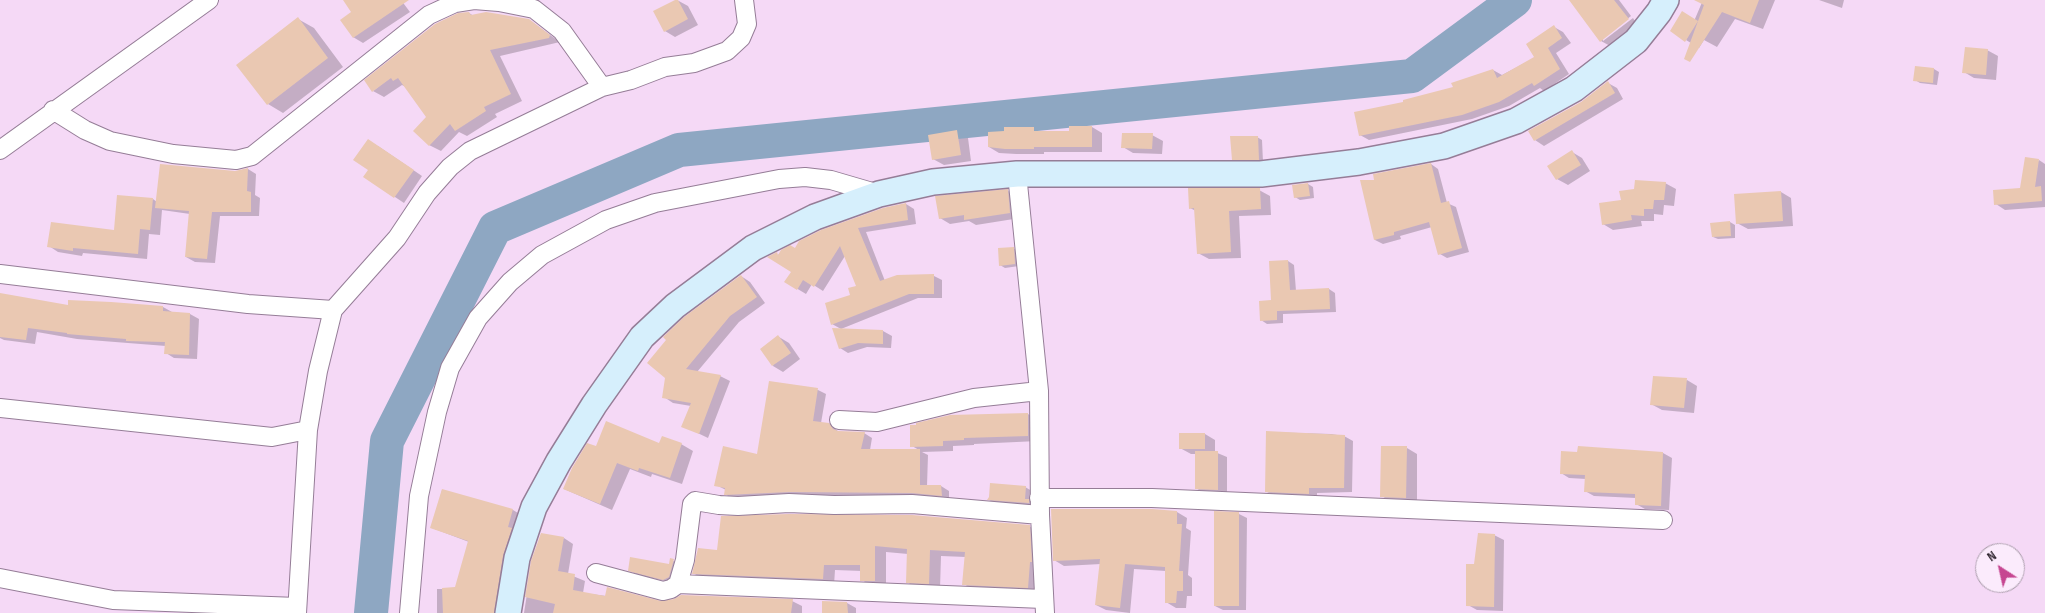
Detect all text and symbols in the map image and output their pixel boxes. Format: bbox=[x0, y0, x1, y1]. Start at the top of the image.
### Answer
north arrow bbox=[1975, 543, 2025, 593]
text: N bbox=[1984, 547, 2000, 565]

